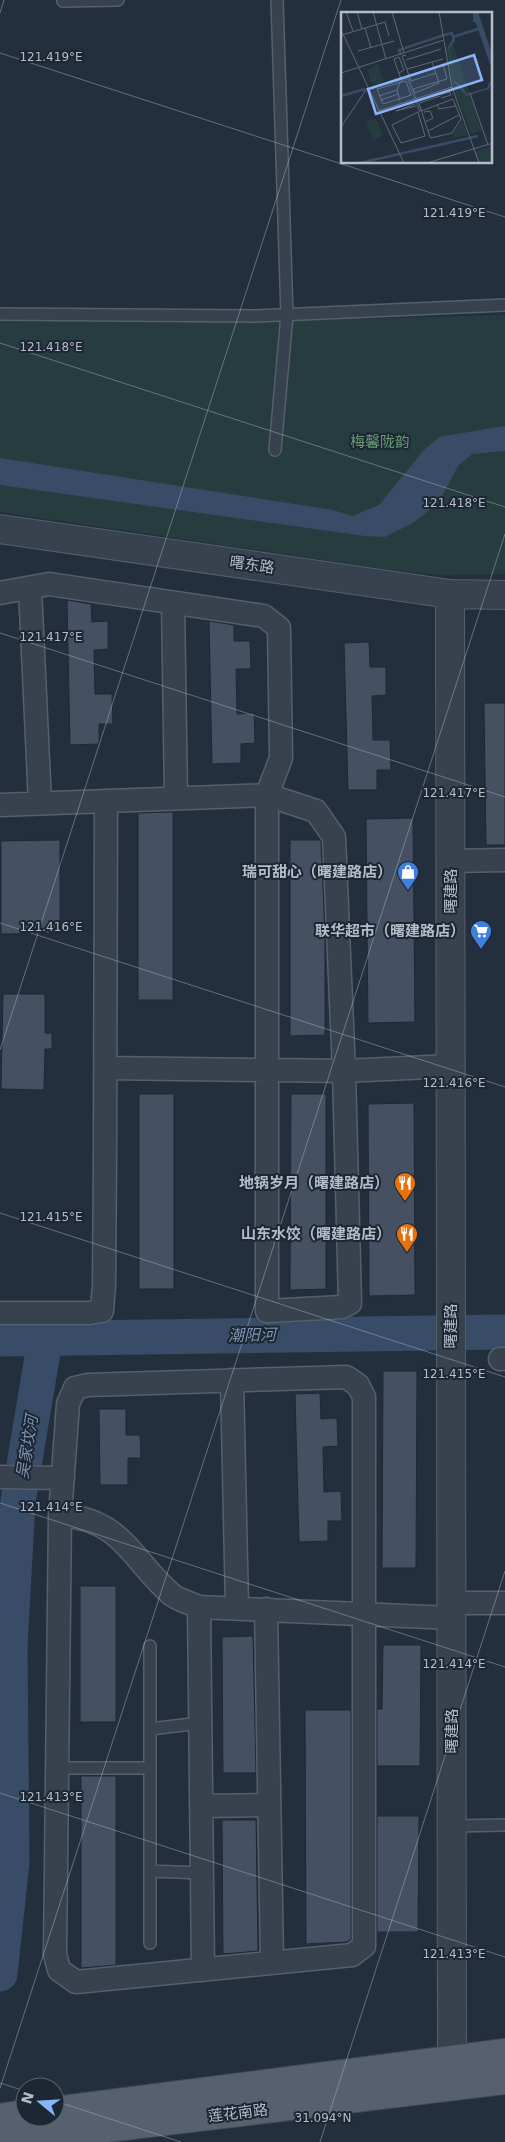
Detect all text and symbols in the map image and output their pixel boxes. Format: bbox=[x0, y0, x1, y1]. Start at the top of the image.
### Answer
inset map bbox=[341, 12, 492, 164]
text: 121.419°E bbox=[19, 50, 83, 64]
text: 121.419°E bbox=[422, 206, 486, 220]
text: 121.418°E bbox=[19, 340, 83, 354]
park label: 梅馨陇韵 bbox=[350, 433, 410, 451]
text: 121.418°E bbox=[422, 496, 486, 510]
street label: 曙东路 bbox=[228, 553, 276, 577]
text: 121.417°E bbox=[19, 630, 83, 644]
text: 121.417°E bbox=[422, 786, 486, 800]
shop icon: 瑞可甜心（曙建路店） bbox=[396, 860, 420, 891]
place label: 瑞可甜心（曙建路店） bbox=[242, 863, 392, 881]
street label: 曙建路 bbox=[442, 868, 460, 914]
supermarket icon: 联华超市（曙建路店） bbox=[469, 919, 493, 950]
text: 121.416°E bbox=[19, 920, 83, 934]
place label: 联华超市（曙建路店） bbox=[315, 922, 465, 940]
text: 121.416°E bbox=[422, 1076, 486, 1090]
restaurant icon: 地锅岁月（曙建路店） bbox=[393, 1171, 417, 1202]
place label: 地锅岁月（曙建路店） bbox=[239, 1174, 389, 1192]
text: 121.415°E bbox=[19, 1210, 83, 1224]
restaurant icon: 山东水饺（曙建路店） bbox=[395, 1222, 419, 1253]
place label: 山东水饺（曙建路店） bbox=[241, 1225, 391, 1243]
street label: 曙建路 bbox=[442, 1303, 460, 1349]
water label: 潮阳河 bbox=[228, 1325, 279, 1345]
text: 121.415°E bbox=[422, 1367, 486, 1381]
water label: 吴家坟河 bbox=[13, 1411, 42, 1480]
text: 121.414°E bbox=[19, 1500, 83, 1514]
text: 121.414°E bbox=[422, 1657, 486, 1671]
street label: 曙建路 bbox=[443, 1708, 461, 1754]
text: 121.413°E bbox=[19, 1790, 83, 1804]
text: 121.413°E bbox=[422, 1947, 486, 1961]
north arrow bbox=[15, 2077, 65, 2127]
text: N bbox=[18, 2090, 37, 2106]
street label: 莲花南路 bbox=[207, 2100, 269, 2126]
text: 31.094°N bbox=[295, 2111, 351, 2125]

